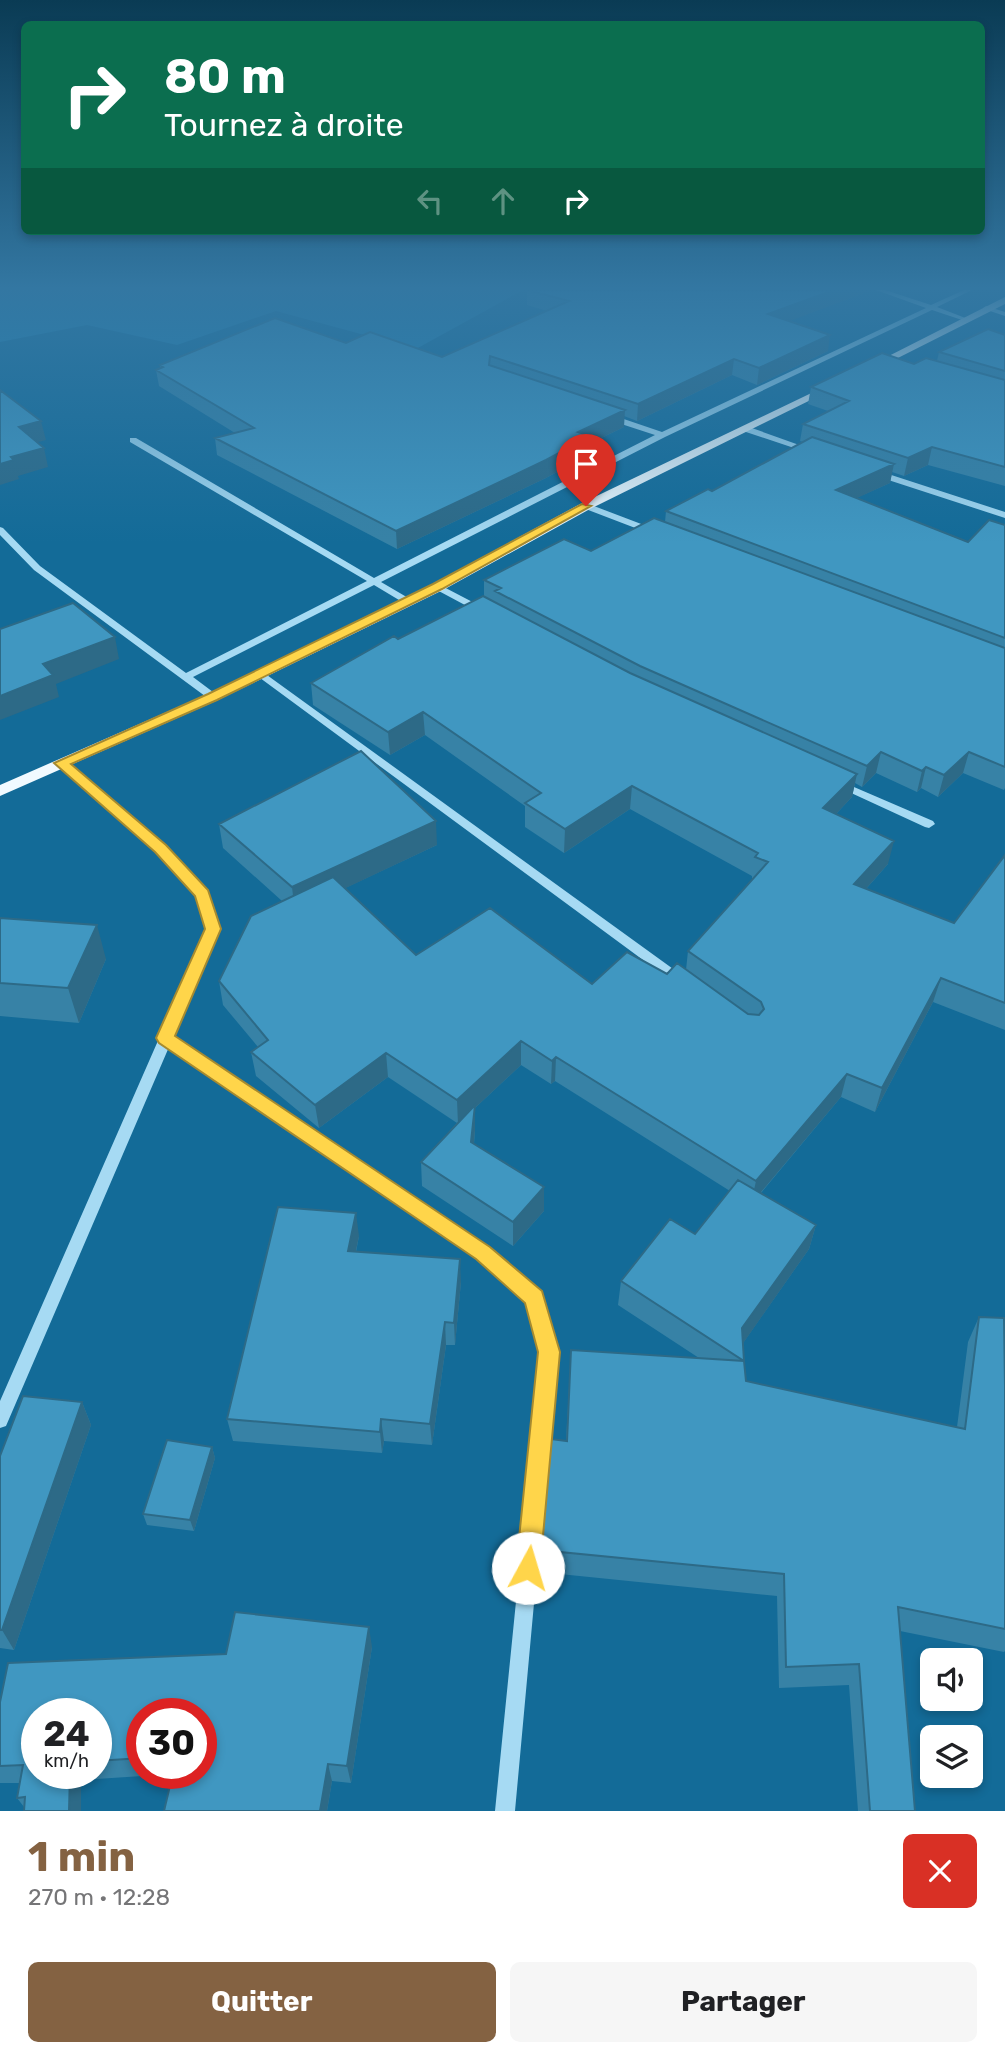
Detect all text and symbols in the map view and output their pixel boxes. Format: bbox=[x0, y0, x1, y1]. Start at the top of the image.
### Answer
text: 80 m bbox=[164, 47, 286, 105]
icon: right bbox=[49, 49, 140, 140]
text: Tournez à droite bbox=[164, 106, 404, 144]
icon: left bbox=[411, 182, 449, 220]
icon: ahead bbox=[484, 182, 522, 220]
icon: right bbox=[557, 182, 595, 220]
pin bbox=[556, 434, 616, 506]
icon: arrive bbox=[567, 445, 605, 483]
position arrow bbox=[491, 1531, 565, 1605]
map controls bbox=[920, 1648, 983, 1788]
button: sound bbox=[920, 1648, 983, 1711]
speed limit sign: 30 bbox=[126, 1698, 217, 1789]
text: 24 bbox=[43, 1713, 90, 1755]
button: layers bbox=[920, 1725, 983, 1788]
text: km/h bbox=[44, 1750, 89, 1772]
text: 1 min bbox=[28, 1832, 135, 1882]
button: close bbox=[903, 1834, 977, 1908]
text: 270 m · 12:28 bbox=[28, 1883, 170, 1911]
button: Quitter bbox=[28, 1962, 496, 2042]
button: Partager bbox=[510, 1962, 977, 2042]

